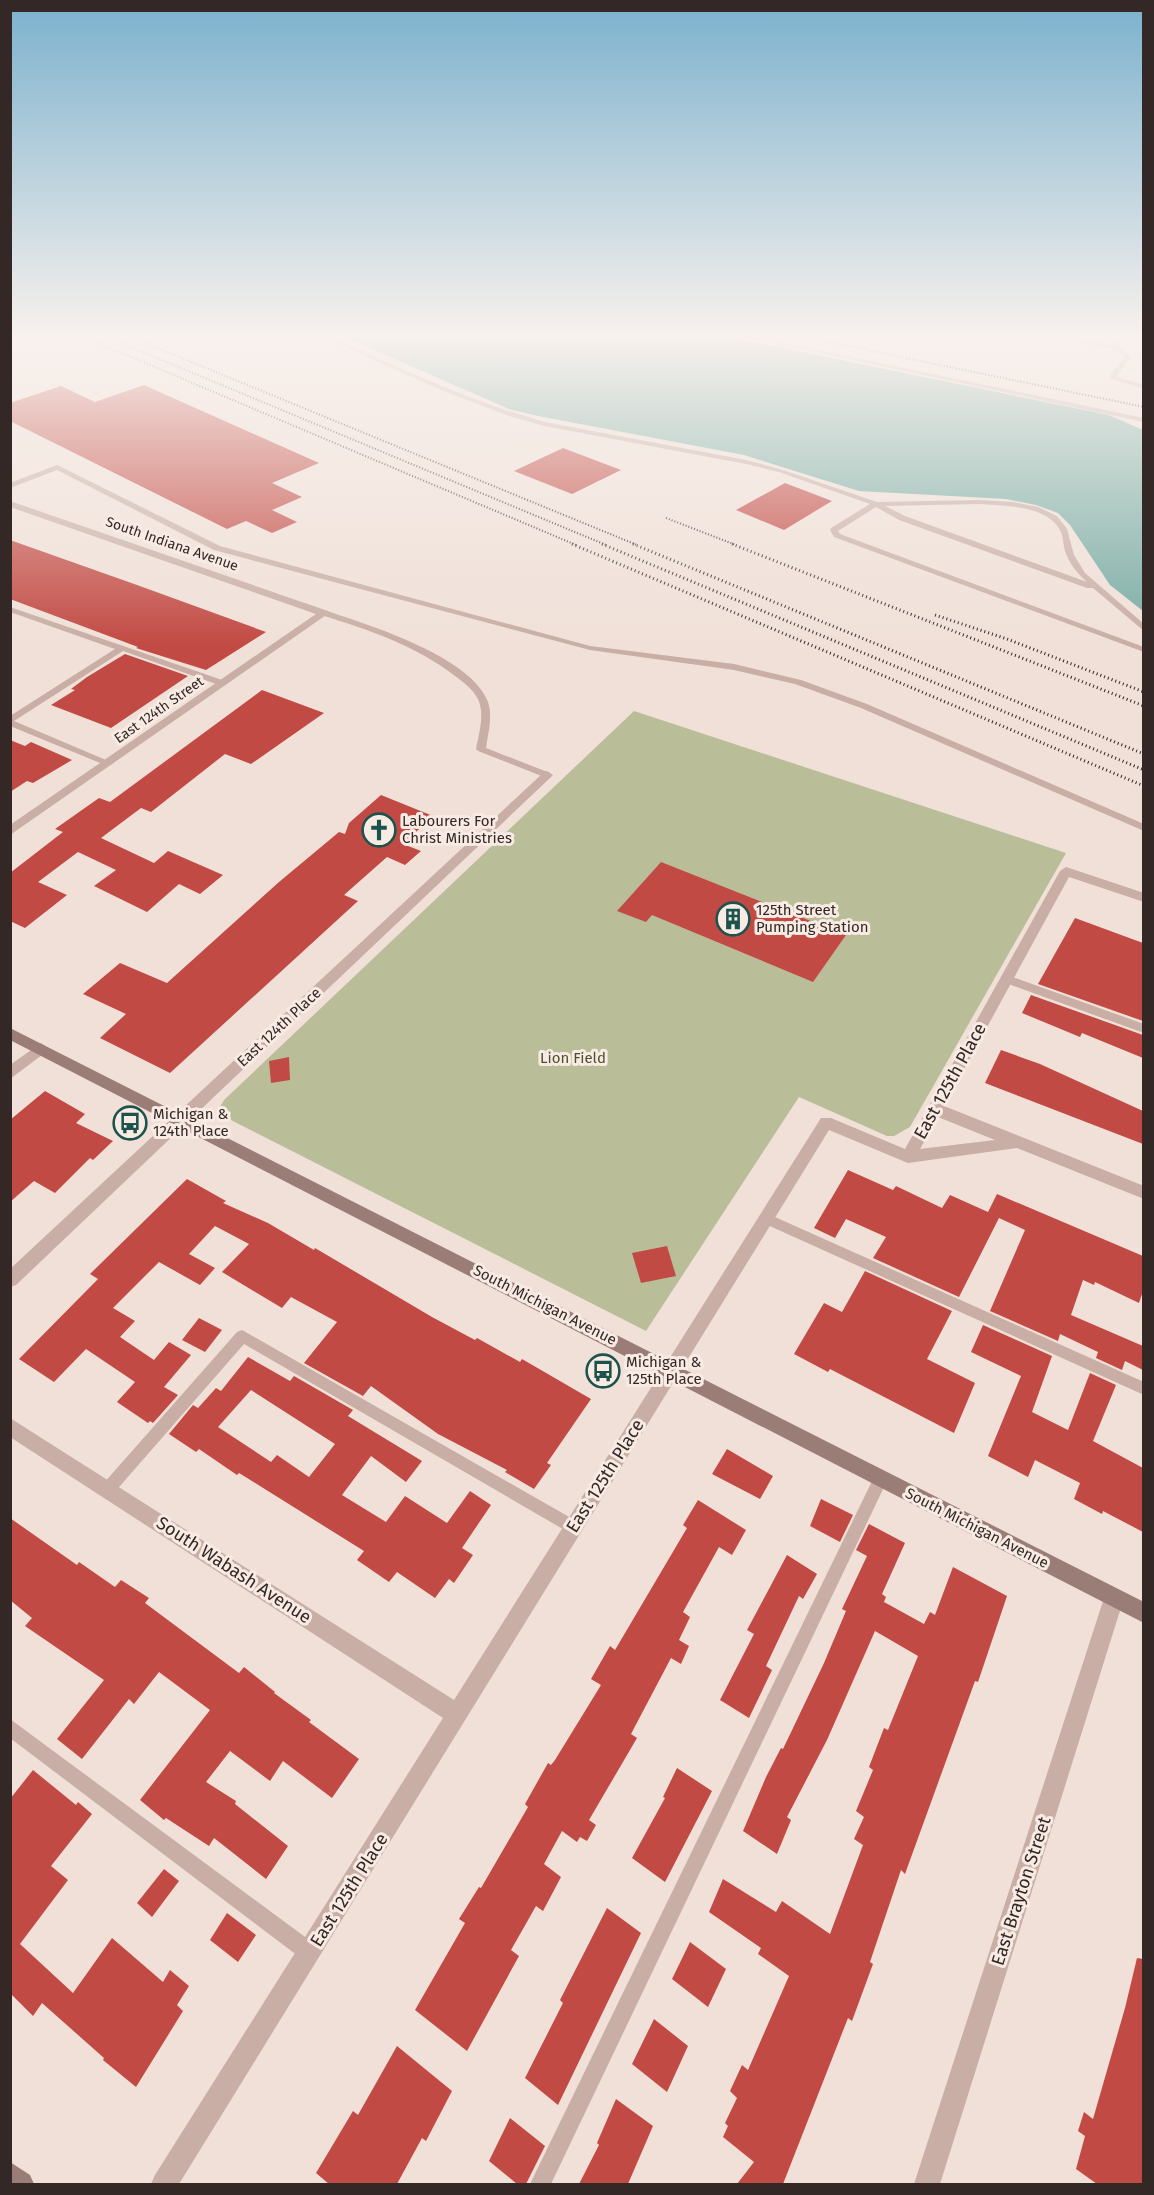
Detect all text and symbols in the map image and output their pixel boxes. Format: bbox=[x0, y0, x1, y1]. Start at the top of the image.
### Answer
street label: South Indiana Avenue bbox=[103, 513, 241, 575]
street label: East 124th Street bbox=[111, 672, 208, 747]
church icon: Labourers For Christ Ministries bbox=[361, 812, 397, 848]
place label: Labourers For Christ Ministries bbox=[402, 812, 512, 847]
building icon: 125th Street Pumping Station bbox=[715, 901, 751, 937]
place label: 125th Street Pumping Station bbox=[756, 901, 868, 936]
street label: East 124th Place bbox=[233, 984, 325, 1070]
street label: East 125th Place bbox=[909, 1019, 991, 1143]
park label: Lion Field bbox=[540, 1049, 606, 1067]
bus stop icon: Michigan & 124th Place bbox=[112, 1105, 148, 1141]
place label: Michigan & 124th Place bbox=[153, 1105, 229, 1140]
street label: South Michigan Avenue bbox=[470, 1261, 620, 1349]
bus stop icon: Michigan & 125th Place bbox=[585, 1353, 621, 1389]
place label: Michigan & 125th Place bbox=[626, 1353, 702, 1388]
street label: East 125th Place bbox=[561, 1415, 649, 1537]
street label: South Michigan Avenue bbox=[902, 1484, 1052, 1572]
street label: South Wabash Avenue bbox=[152, 1512, 316, 1628]
street label: East Brayton Street bbox=[987, 1813, 1056, 1968]
street label: East 125th Place bbox=[305, 1829, 393, 1951]

